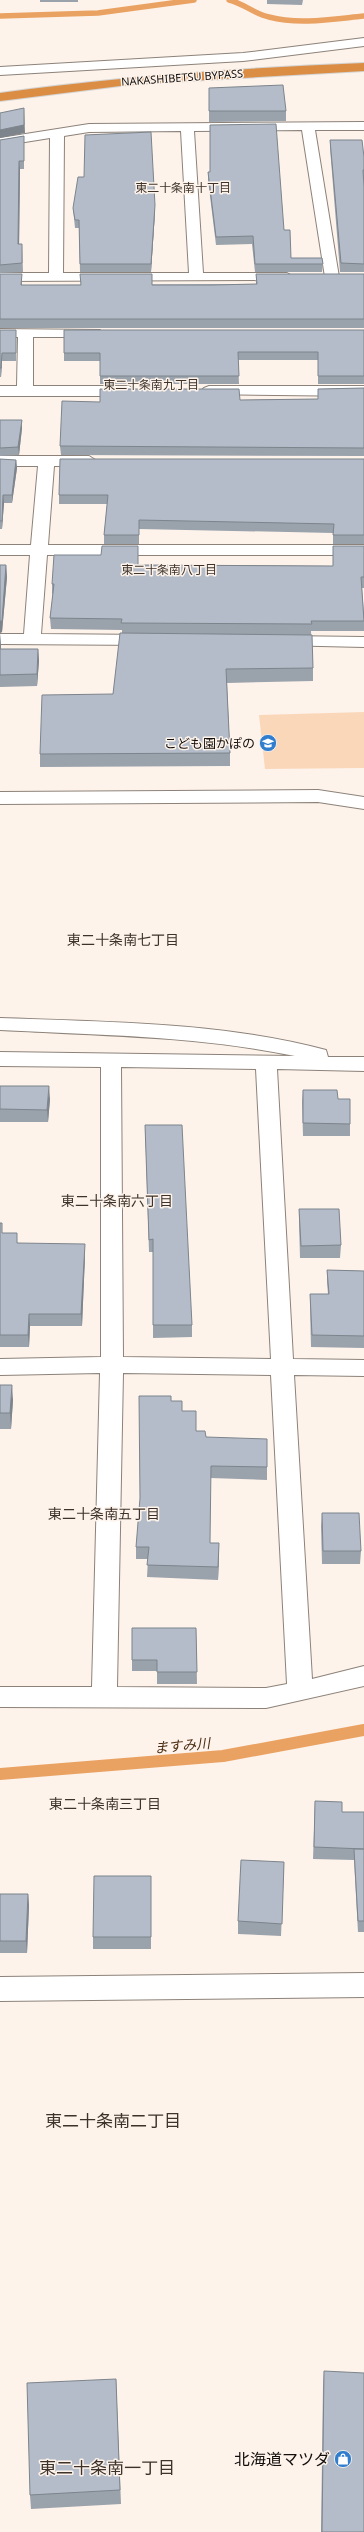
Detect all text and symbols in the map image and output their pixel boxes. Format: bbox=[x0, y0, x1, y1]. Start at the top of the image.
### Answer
street label: NAKASHIBETSU BYPASS bbox=[121, 65, 243, 89]
district label: 東二十条南十丁目 bbox=[135, 179, 231, 196]
district label: 東二十条南九丁目 bbox=[103, 376, 199, 393]
district label: 東二十条南八丁目 bbox=[121, 561, 217, 578]
school or university icon: こども園かぽの bbox=[258, 733, 278, 753]
place label: こども園かぽの bbox=[164, 734, 255, 752]
district label: 東二十条南七丁目 bbox=[67, 930, 179, 949]
district label: 東二十条南六丁目 bbox=[61, 1191, 173, 1210]
district label: 東二十条南五丁目 bbox=[48, 1504, 160, 1523]
water label: ますみ川 bbox=[153, 1733, 213, 1757]
district label: 東二十条南三丁目 bbox=[49, 1794, 161, 1813]
district label: 東二十条南二丁目 bbox=[45, 2109, 181, 2132]
place label: 北海道マツダ bbox=[234, 2448, 330, 2470]
shop icon: 北海道マツダ bbox=[333, 2449, 353, 2469]
district label: 東二十条南一丁目 bbox=[39, 2456, 175, 2479]

